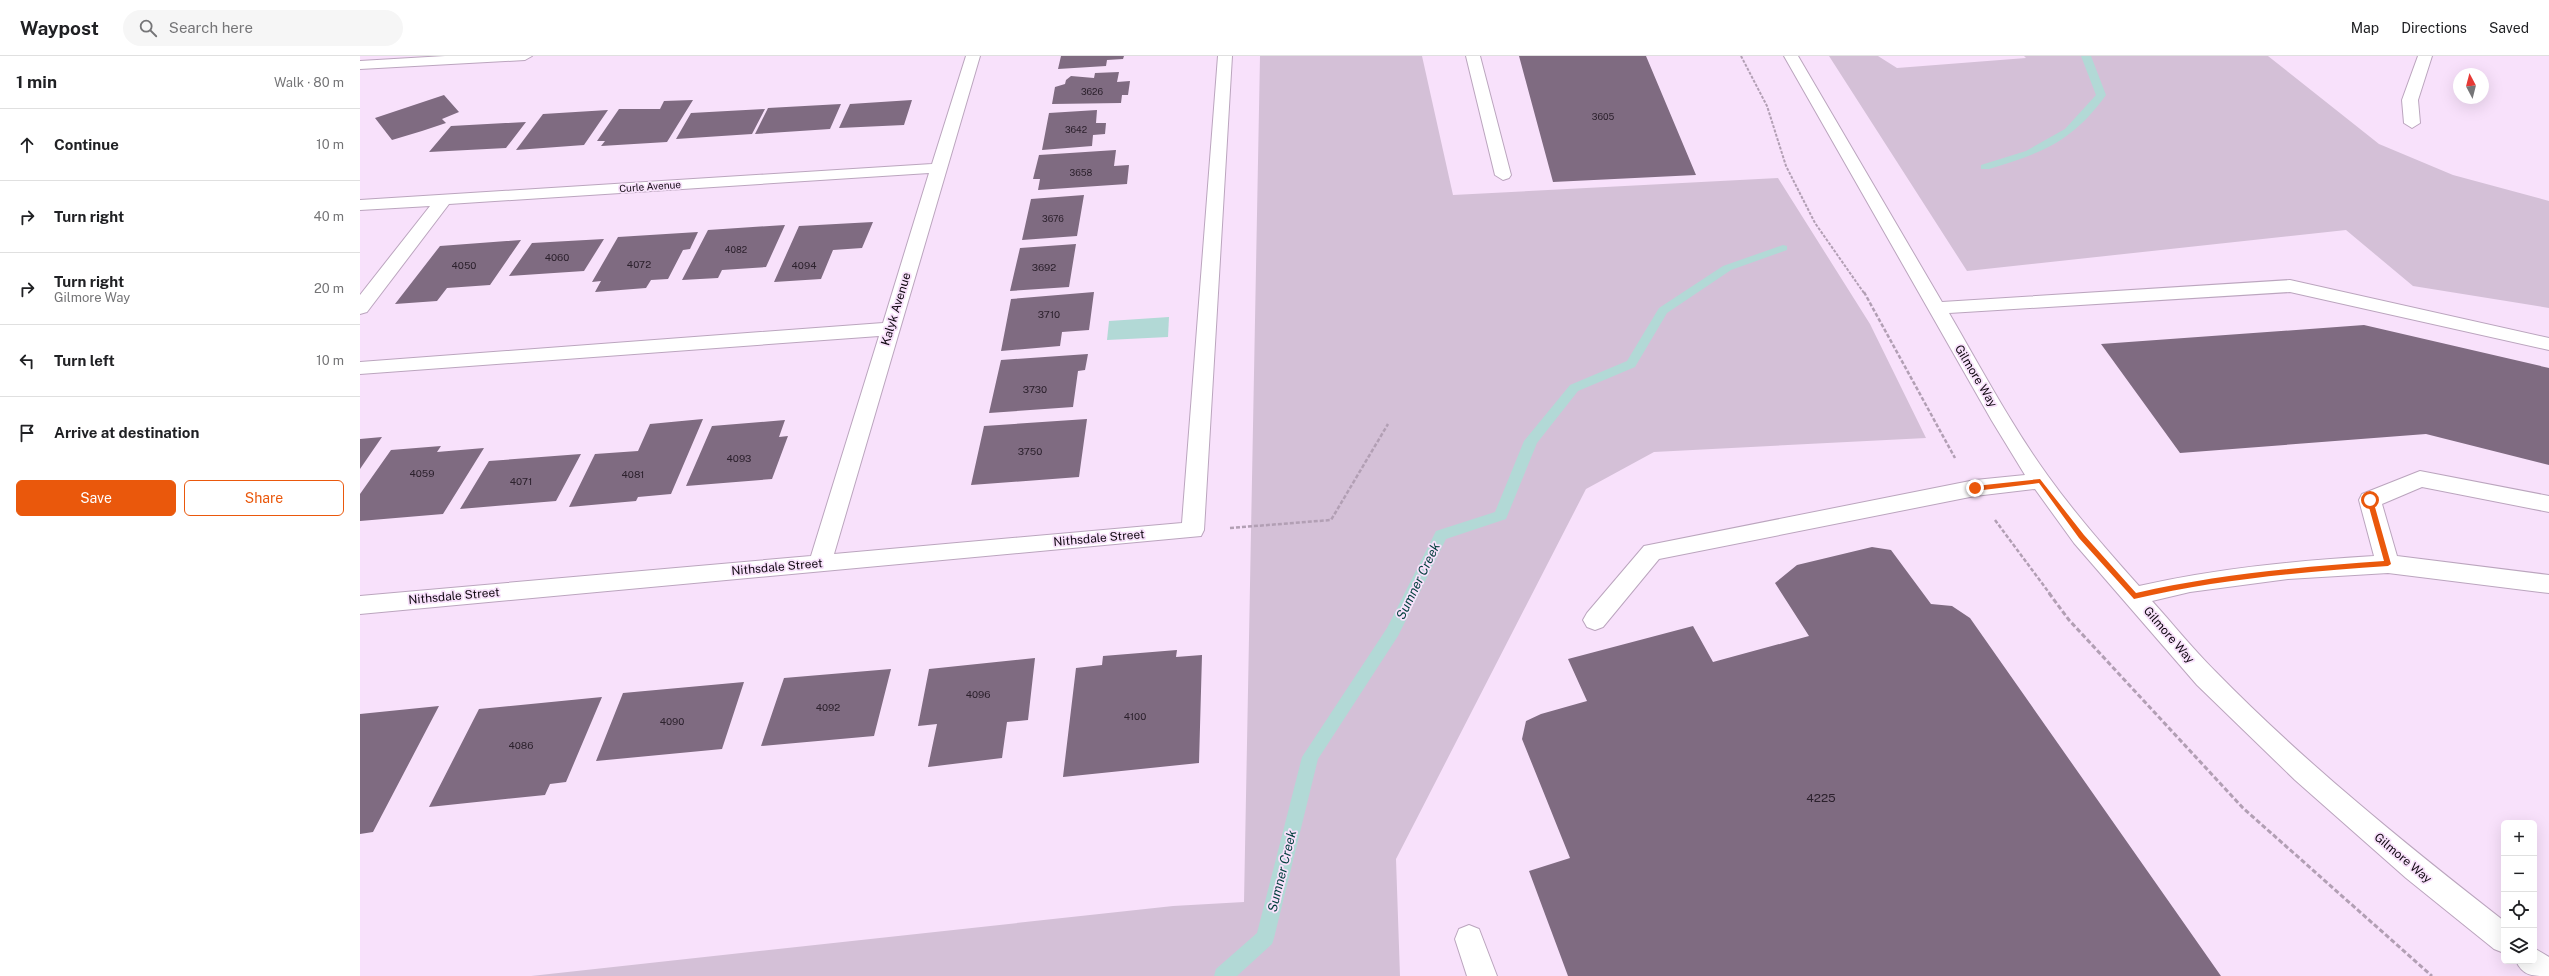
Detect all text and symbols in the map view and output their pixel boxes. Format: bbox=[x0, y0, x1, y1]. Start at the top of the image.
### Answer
search box bbox=[123, 10, 403, 46]
text: Waypost bbox=[20, 17, 99, 39]
icon: search bbox=[137, 17, 159, 39]
text: Search here bbox=[169, 19, 253, 36]
text: Map bbox=[2351, 20, 2379, 36]
text: Directions bbox=[2401, 20, 2467, 36]
text: Saved bbox=[2489, 20, 2529, 36]
north arrow bbox=[2453, 68, 2489, 104]
text: 1 min bbox=[16, 72, 57, 92]
text: Walk · 80 m bbox=[274, 75, 344, 90]
house number: 3626 bbox=[1081, 86, 1103, 97]
house number: 3605 bbox=[1592, 111, 1614, 122]
house number: 3642 bbox=[1065, 124, 1087, 135]
icon: ahead bbox=[16, 134, 38, 156]
text: Continue bbox=[54, 136, 119, 153]
text: 10 m bbox=[316, 137, 344, 152]
house number: 3658 bbox=[1070, 167, 1093, 178]
street label: Curle Avenue bbox=[619, 178, 682, 194]
icon: right bbox=[16, 206, 38, 228]
text: Turn right bbox=[54, 208, 124, 225]
text: 40 m bbox=[313, 209, 344, 224]
house number: 3676 bbox=[1042, 213, 1064, 224]
house number: 4082 bbox=[725, 244, 747, 255]
house number: 4060 bbox=[545, 251, 569, 263]
house number: 4072 bbox=[627, 258, 651, 270]
house number: 4050 bbox=[452, 259, 476, 271]
house number: 4094 bbox=[792, 259, 816, 271]
house number: 3692 bbox=[1032, 261, 1056, 273]
street label: Kalyk Avenue bbox=[878, 271, 914, 347]
text: Turn right bbox=[54, 273, 124, 290]
icon: right bbox=[16, 278, 38, 300]
text: 20 m bbox=[314, 281, 344, 296]
text: Gilmore Way bbox=[54, 290, 130, 305]
house number: 3710 bbox=[1038, 308, 1060, 320]
street label: Gilmore Way bbox=[1952, 342, 2000, 410]
icon: left bbox=[16, 350, 38, 372]
text: Turn left bbox=[54, 352, 115, 369]
text: 10 m bbox=[316, 353, 344, 368]
house number: 3730 bbox=[1023, 383, 1047, 395]
icon: arrive bbox=[16, 422, 38, 444]
text: Arrive at destination bbox=[54, 424, 199, 441]
house number: 3750 bbox=[1018, 445, 1042, 457]
house number: 4093 bbox=[727, 452, 751, 464]
house number: 4059 bbox=[409, 467, 435, 479]
house number: 4081 bbox=[622, 468, 644, 480]
house number: 4071 bbox=[510, 475, 532, 487]
route end bbox=[1966, 479, 1984, 497]
button: Save bbox=[16, 480, 176, 516]
button: Share bbox=[184, 480, 344, 516]
route start bbox=[2361, 491, 2379, 509]
street label: Nithsdale Street bbox=[1053, 527, 1145, 549]
water label: Sumner Creek bbox=[1393, 540, 1443, 622]
street label: Nithsdale Street bbox=[731, 556, 823, 578]
street label: Nithsdale Street bbox=[408, 585, 500, 607]
street label: Gilmore Way bbox=[2141, 604, 2198, 667]
house number: 4096 bbox=[966, 688, 990, 700]
house number: 4092 bbox=[816, 701, 840, 713]
house number: 4100 bbox=[1124, 710, 1146, 722]
house number: 4090 bbox=[660, 715, 684, 727]
house number: 4086 bbox=[509, 739, 533, 751]
house number: 4225 bbox=[1806, 791, 1836, 805]
map controls bbox=[2501, 820, 2537, 964]
button: + bbox=[2501, 820, 2537, 856]
water label: Sumner Creek bbox=[1265, 829, 1299, 913]
street label: Gilmore Way bbox=[2372, 830, 2435, 886]
button: − bbox=[2501, 856, 2537, 892]
button: locate bbox=[2501, 892, 2537, 928]
button: layers bbox=[2501, 928, 2537, 964]

